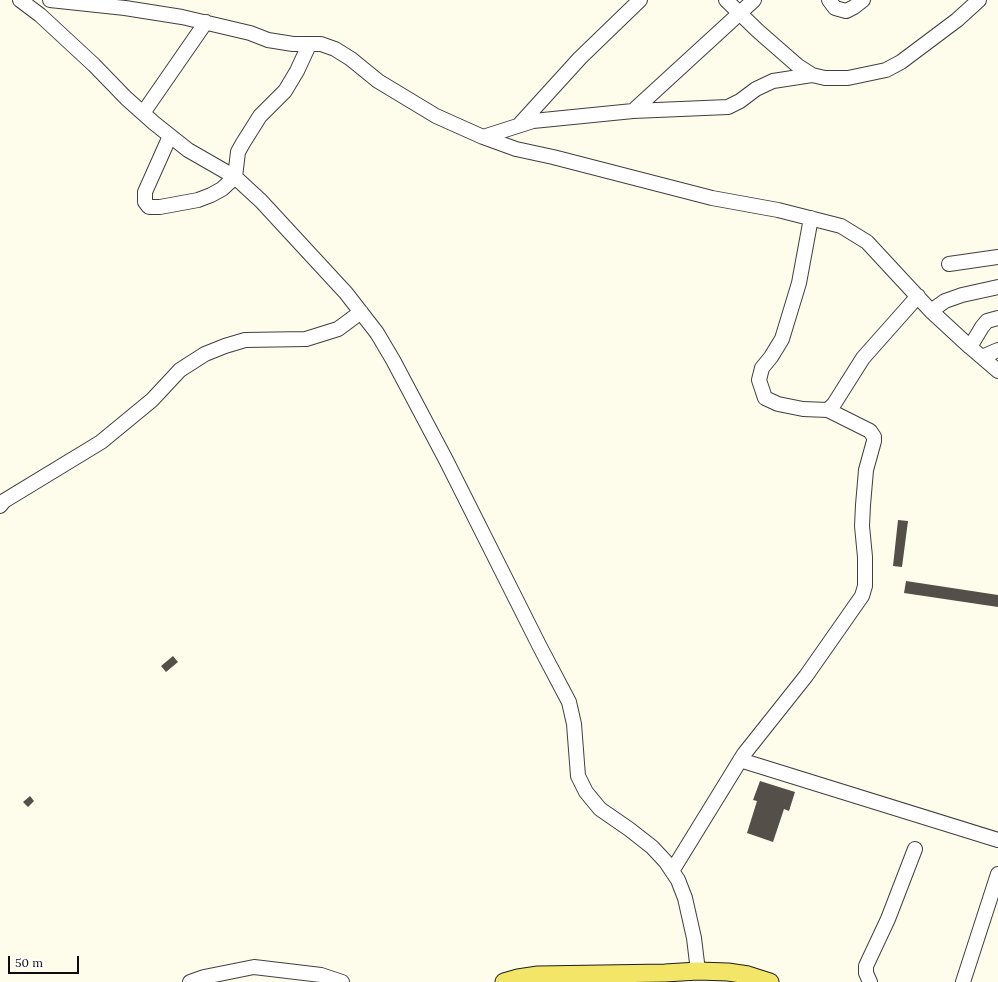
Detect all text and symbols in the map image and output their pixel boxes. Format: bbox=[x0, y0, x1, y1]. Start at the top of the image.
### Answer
scale bar bbox=[10, 948, 81, 974]
text: 50 m bbox=[15, 955, 43, 970]

